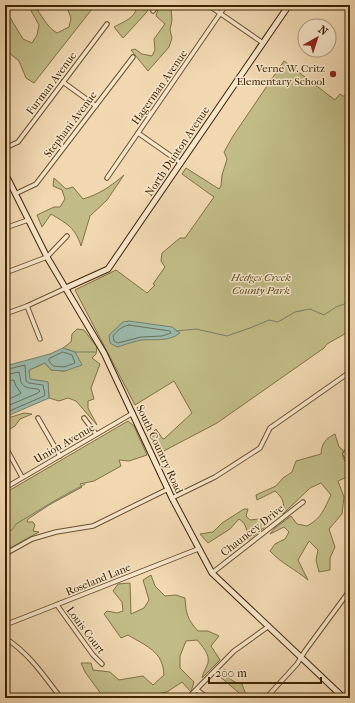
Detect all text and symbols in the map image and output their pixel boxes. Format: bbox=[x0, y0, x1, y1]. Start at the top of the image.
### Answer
north arrow bbox=[297, 18, 337, 58]
text: N bbox=[316, 23, 331, 39]
street label: Hagerman Avenue bbox=[129, 47, 190, 127]
street label: Furman Avenue bbox=[24, 49, 80, 117]
place label: Verne W. Critz Elementary School bbox=[236, 62, 325, 88]
marker: Verne W. Critz Elementary School bbox=[328, 69, 338, 79]
street label: Stephani Avenue bbox=[41, 88, 100, 160]
street label: North Dunton Avenue bbox=[143, 103, 213, 199]
park label: Hedges Creek County Park bbox=[230, 271, 291, 297]
street label: South Country Road bbox=[133, 403, 186, 497]
street label: Union Avenue bbox=[32, 421, 97, 466]
street label: Chauncey Drive bbox=[218, 501, 287, 559]
street label: Roseland Lane bbox=[64, 560, 133, 598]
street label: Louis Court bbox=[64, 604, 108, 657]
scale bar bbox=[209, 659, 321, 685]
text: 200 m bbox=[215, 666, 247, 680]

